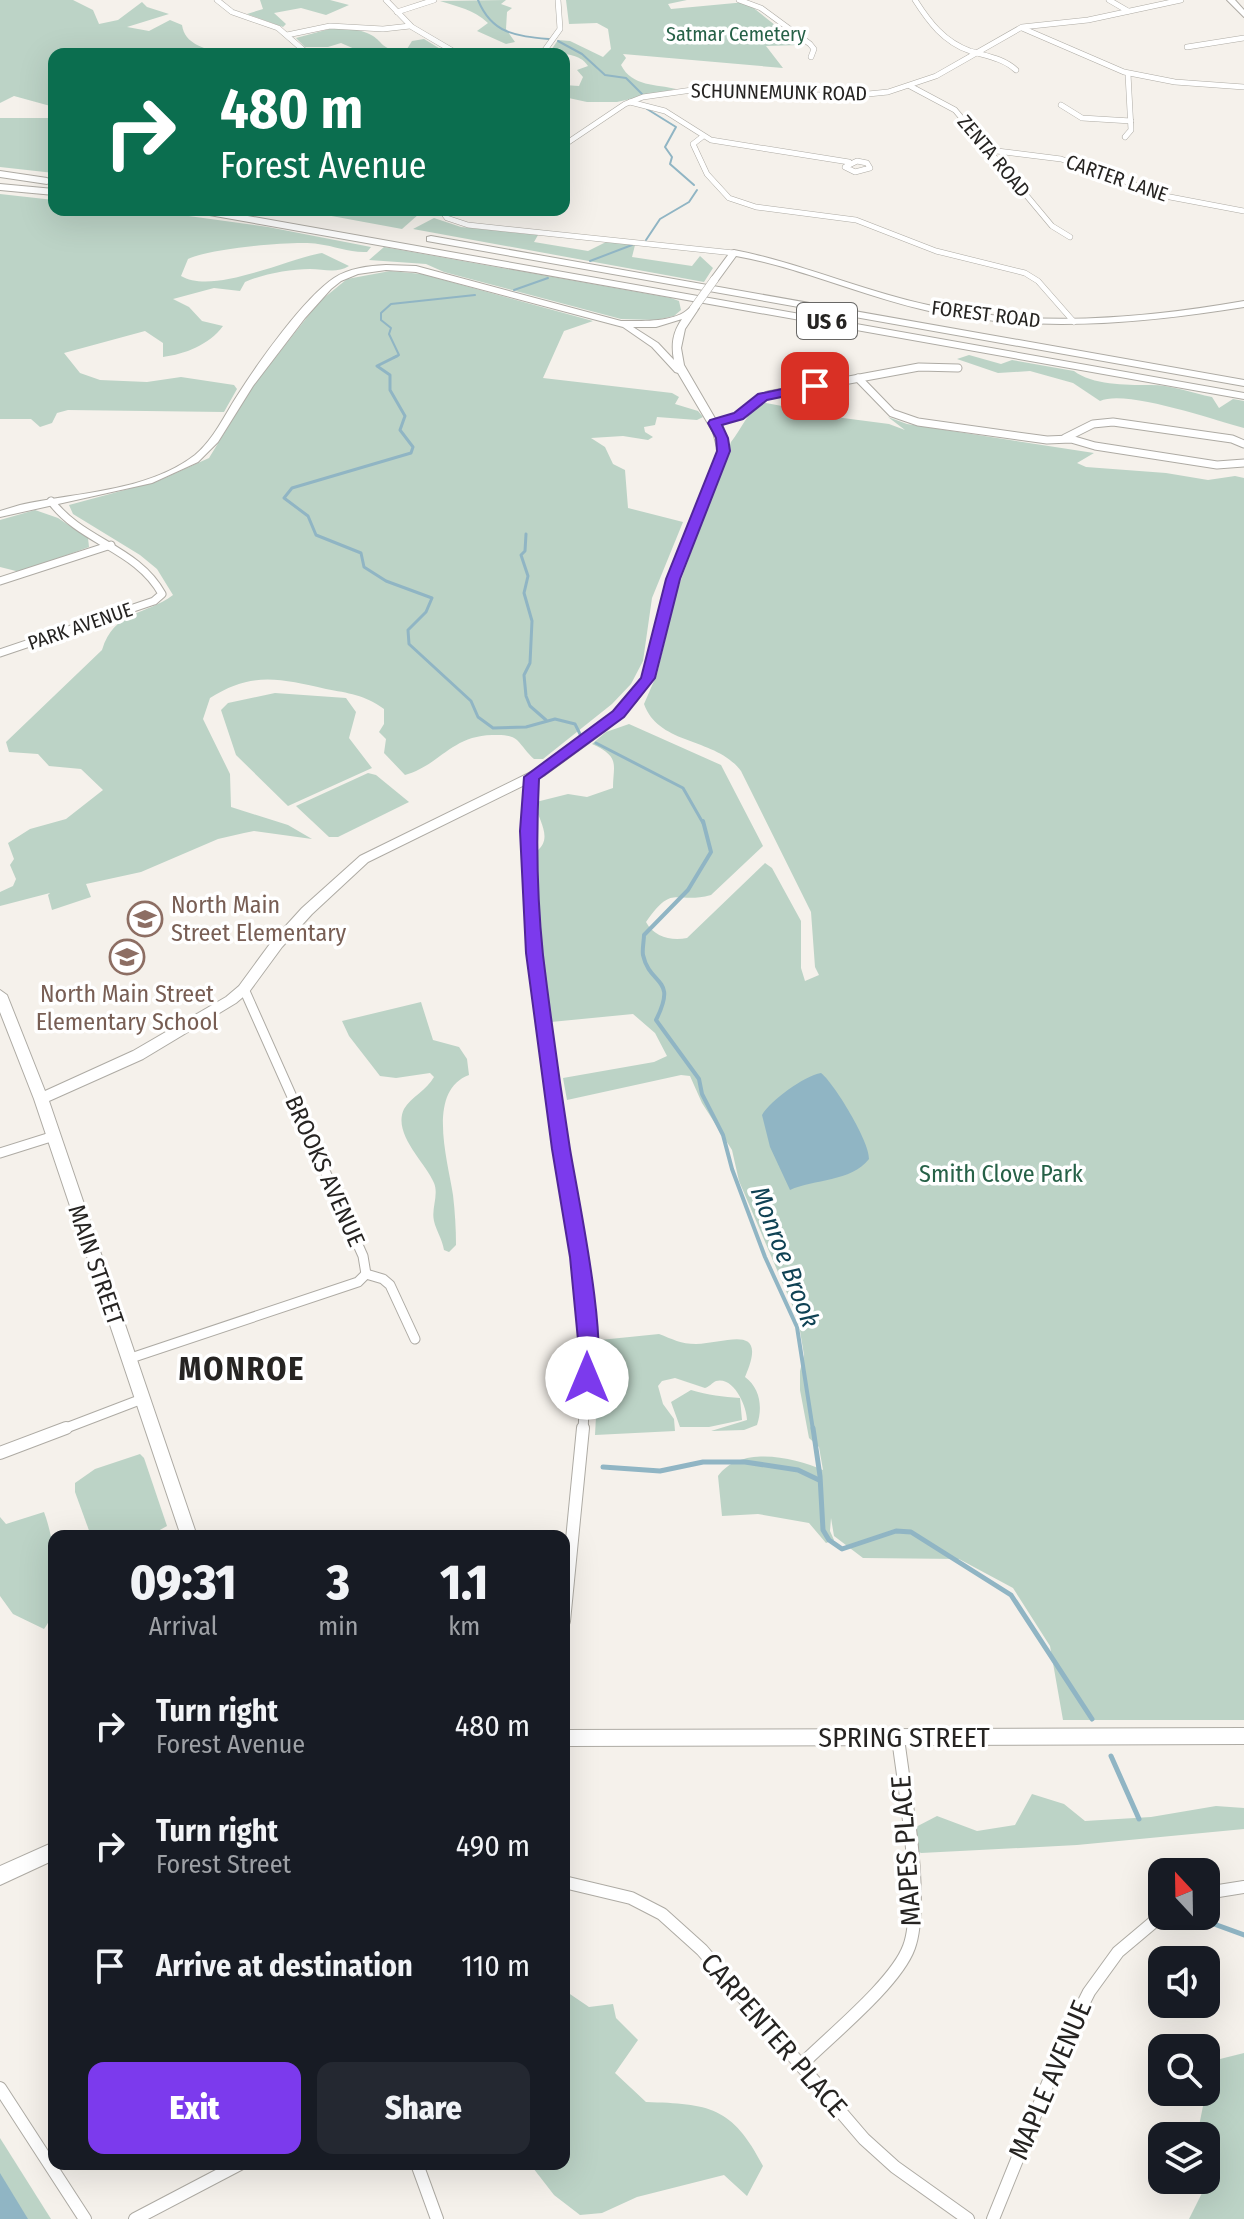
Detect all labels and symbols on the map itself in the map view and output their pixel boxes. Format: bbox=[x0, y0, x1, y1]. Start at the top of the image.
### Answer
park label: Satmar Cemetery bbox=[666, 22, 806, 46]
street label: SCHUNNEMUNK ROAD bbox=[691, 78, 867, 106]
street label: ZENTA ROAD bbox=[953, 110, 1035, 202]
street label: CARTER LANE bbox=[1063, 149, 1171, 207]
street label: FOREST ROAD bbox=[930, 295, 1042, 333]
road number: US 6 bbox=[797, 303, 857, 339]
pin bbox=[781, 352, 849, 420]
street label: PARK AVENUE bbox=[25, 597, 135, 655]
place label: North Main Street Elementary bbox=[171, 891, 347, 947]
school or university icon: North Main Street Elementary bbox=[126, 900, 164, 938]
school or university icon: North Main Street Elementary School bbox=[108, 938, 146, 976]
place label: North Main Street Elementary School bbox=[36, 980, 218, 1036]
street label: BROOKS AVENUE bbox=[279, 1091, 371, 1251]
park label: Smith Clove Park bbox=[919, 1160, 1084, 1188]
water label: Monroe Brook bbox=[744, 1182, 826, 1332]
street label: MAIN STREET bbox=[62, 1201, 130, 1329]
position arrow bbox=[545, 1336, 629, 1420]
district label: MONROE bbox=[179, 1350, 305, 1388]
street label: SPRING STREET bbox=[818, 1721, 990, 1754]
street label: MAPES PLACE bbox=[884, 1774, 928, 1928]
north arrow bbox=[1148, 1858, 1220, 1930]
street label: CARPENTER PLACE bbox=[694, 1947, 854, 2123]
street label: MAPLE AVENUE bbox=[1002, 1995, 1098, 2165]

